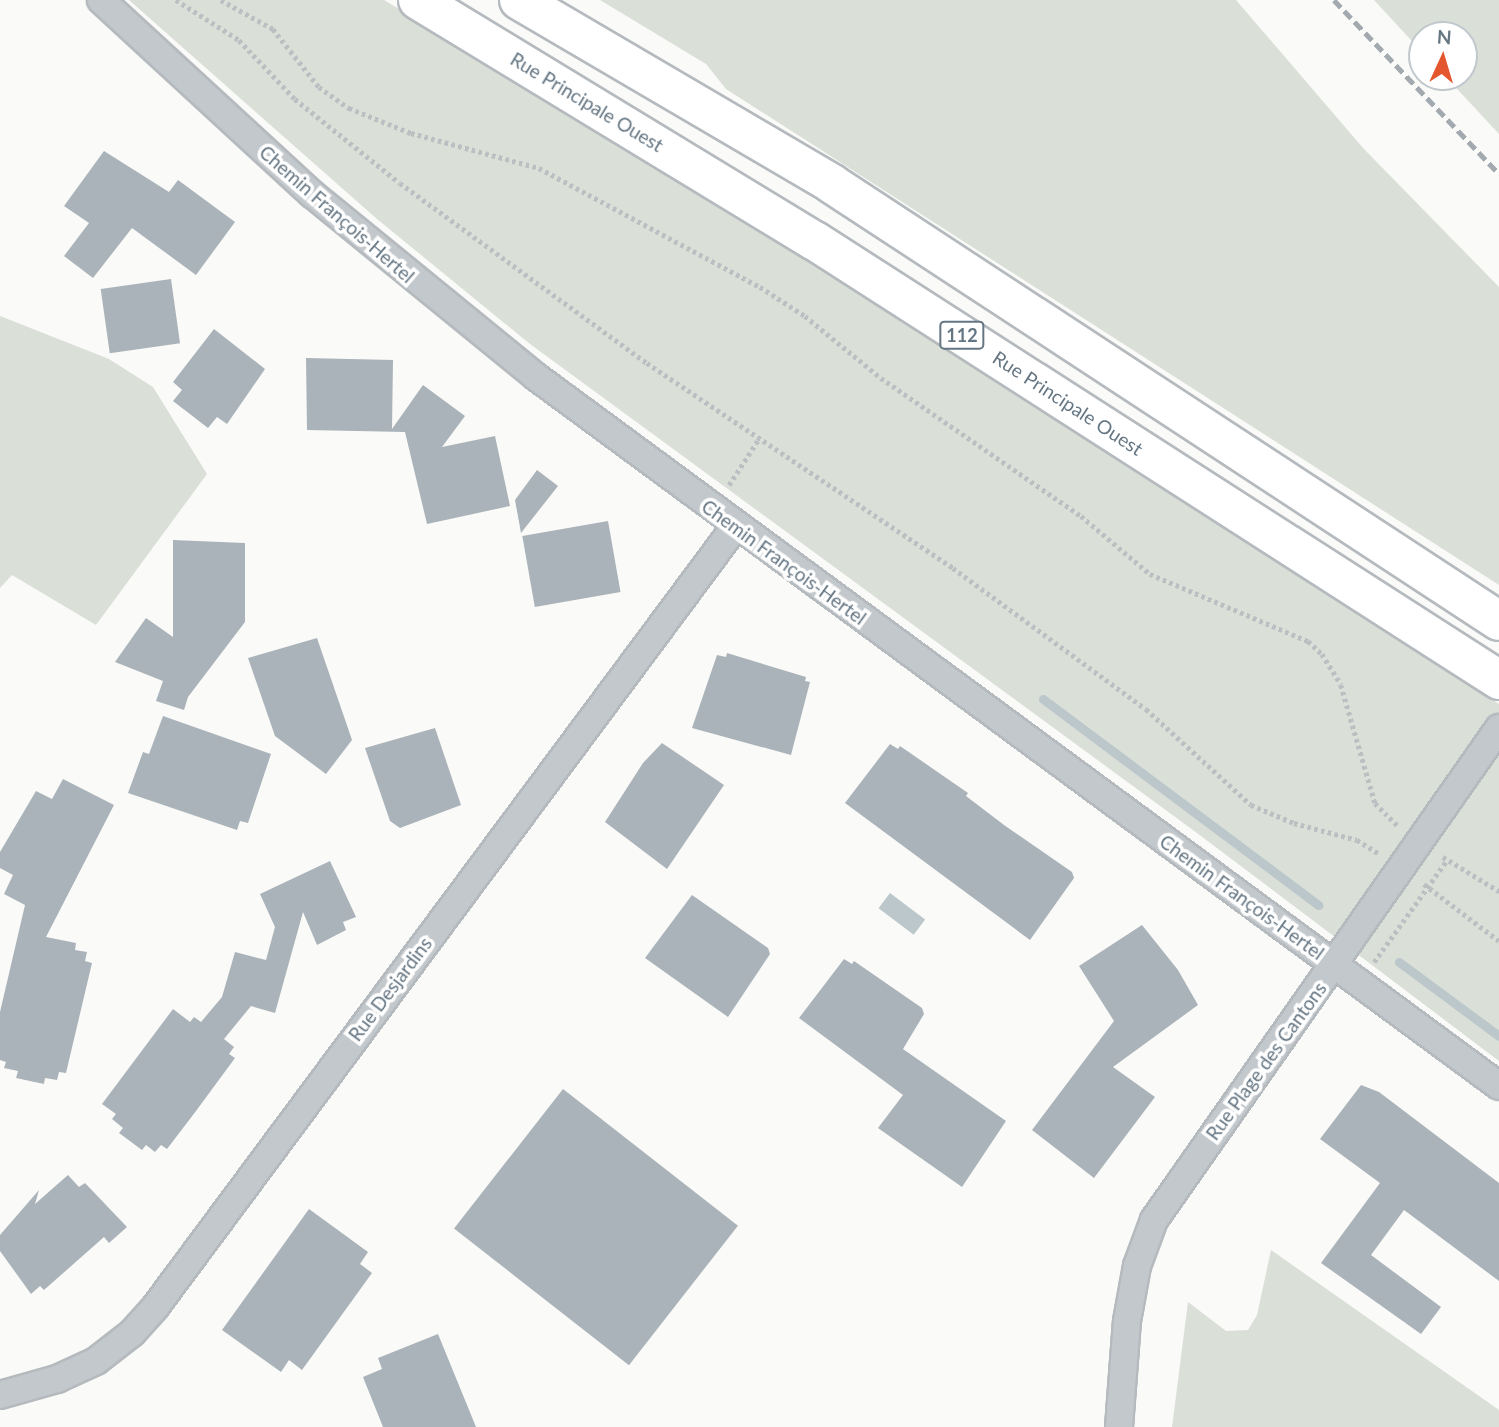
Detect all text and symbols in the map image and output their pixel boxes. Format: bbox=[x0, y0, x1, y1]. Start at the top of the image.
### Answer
north arrow bbox=[1408, 21, 1478, 91]
text: N bbox=[1436, 25, 1452, 49]
street label: Rue Principale Ouest bbox=[506, 47, 668, 157]
street label: Chemin François-Hertel bbox=[255, 141, 419, 287]
road number: 112 bbox=[939, 320, 985, 349]
street label: Rue Principale Ouest bbox=[989, 346, 1147, 460]
street label: Chemin François-Hertel bbox=[697, 495, 871, 629]
street label: Chemin François-Hertel bbox=[1155, 830, 1329, 964]
street label: Rue Desjardins bbox=[344, 933, 436, 1045]
street label: Rue Plage des Cantons bbox=[1201, 978, 1331, 1144]

